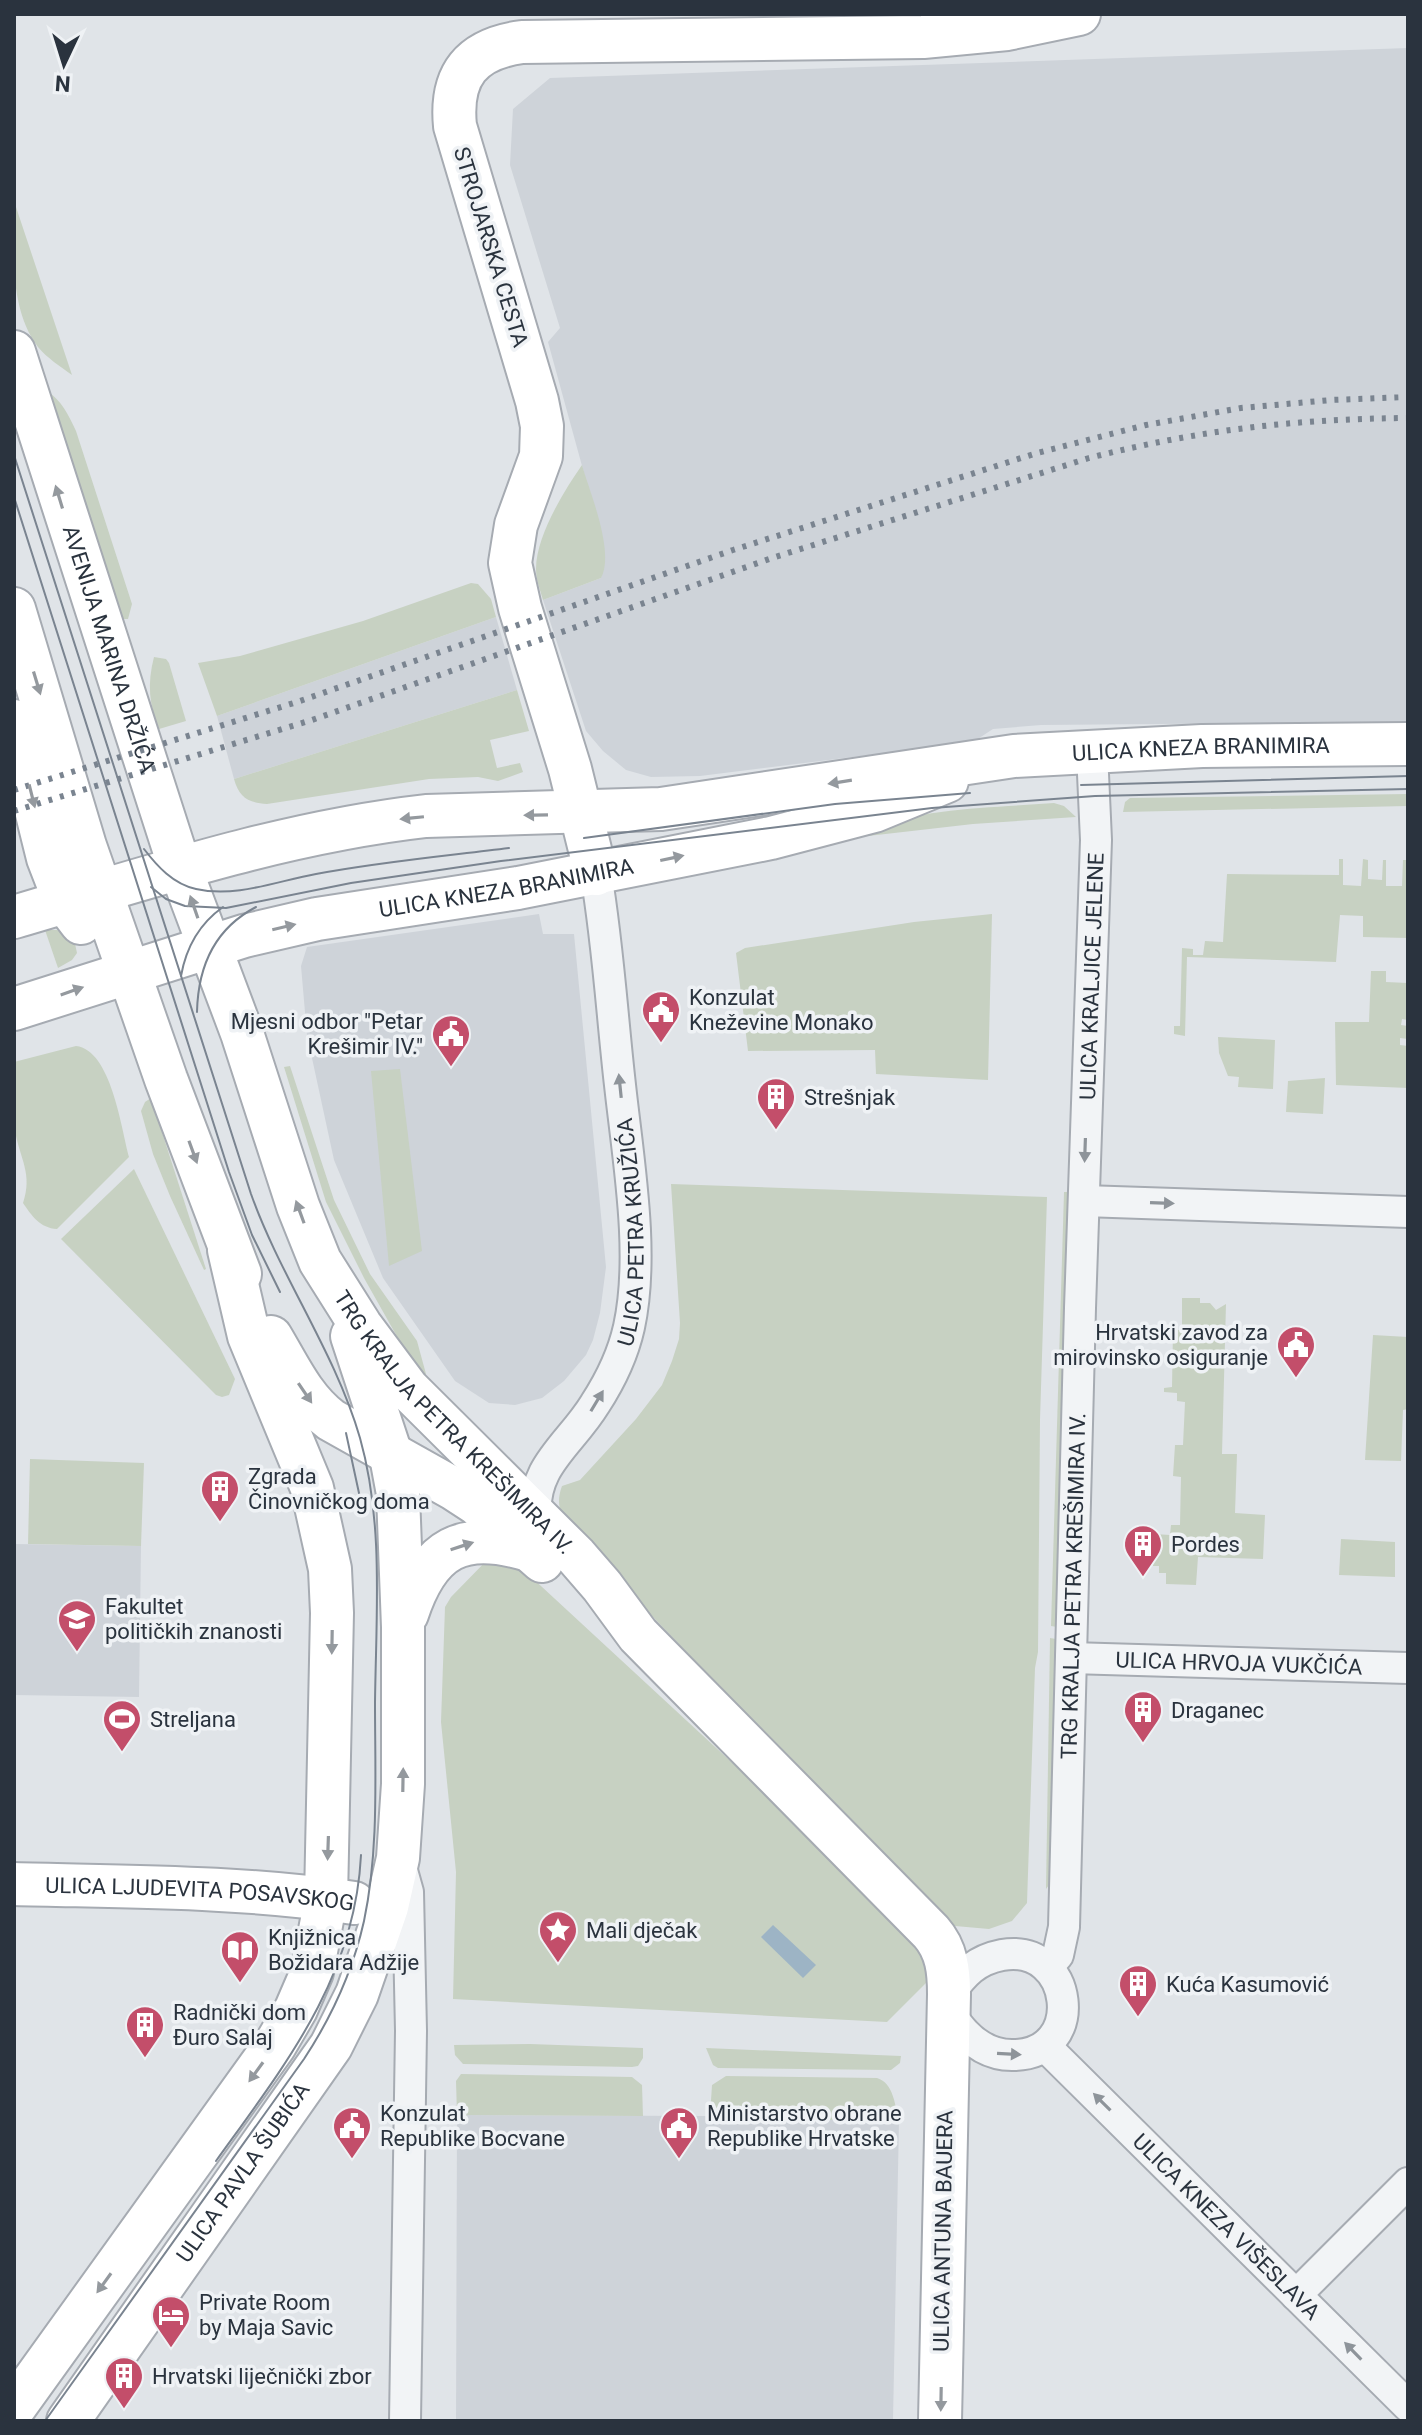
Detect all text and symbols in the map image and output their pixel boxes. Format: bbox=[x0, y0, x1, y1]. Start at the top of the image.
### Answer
north arrow bbox=[24, 24, 104, 104]
text: N bbox=[54, 70, 71, 96]
street label: STROJARSKA CESTA bbox=[449, 144, 534, 351]
one-way arrow bbox=[52, 484, 65, 508]
street label: AVENIJA MARINA DRŽIĆA bbox=[58, 522, 161, 776]
one-way arrow bbox=[31, 672, 43, 696]
street label: ULICA KNEZA BRANIMIRA bbox=[1071, 732, 1331, 765]
one-way arrow bbox=[828, 777, 853, 789]
one-way arrow bbox=[26, 784, 38, 809]
one-way arrow bbox=[523, 808, 548, 821]
one-way arrow bbox=[399, 811, 424, 824]
one-way arrow bbox=[660, 851, 685, 864]
street label: ULICA KRALJICE JELENE bbox=[1075, 852, 1108, 1100]
street label: ULICA KNEZA BRANIMIRA bbox=[377, 853, 636, 922]
one-way arrow bbox=[187, 895, 199, 919]
one-way arrow bbox=[271, 920, 296, 933]
one-way arrow bbox=[60, 985, 84, 997]
place label: Konzulat Kneževine Monako bbox=[689, 985, 874, 1035]
public building icon: Konzulat Kneževine Monako bbox=[640, 989, 682, 1044]
place label: Mjesni odbor "Petar Krešimir IV." bbox=[231, 1009, 424, 1059]
public building icon: Mjesni odbor "Petar Krešimir IV." bbox=[430, 1013, 472, 1068]
one-way arrow bbox=[613, 1073, 626, 1098]
building icon: Strešnjak bbox=[755, 1076, 797, 1131]
place label: Strešnjak bbox=[804, 1085, 896, 1110]
street label: ULICA PETRA KRUŽIĆA bbox=[611, 1116, 648, 1349]
one-way arrow bbox=[1079, 1138, 1092, 1163]
one-way arrow bbox=[187, 1140, 200, 1164]
one-way arrow bbox=[1150, 1197, 1175, 1210]
one-way arrow bbox=[293, 1199, 306, 1223]
street label: TRG KRALJA PETRA KREŠIMIRA IV. bbox=[329, 1286, 579, 1559]
place label: Hrvatski zavod za mirovinsko osiguranje bbox=[1053, 1320, 1268, 1370]
public building icon: Hrvatski zavod za mirovinsko osiguranje bbox=[1275, 1324, 1317, 1379]
one-way arrow bbox=[297, 1382, 312, 1403]
one-way arrow bbox=[590, 1390, 604, 1412]
street label: TRG KRALJA PETRA KREŠIMIRA IV. bbox=[1056, 1412, 1090, 1760]
place label: Zgrada Činovničkog doma bbox=[248, 1464, 430, 1514]
building icon: Zgrada Činovničkog doma bbox=[199, 1468, 241, 1523]
building icon: Pordes bbox=[1122, 1523, 1164, 1578]
place label: Pordes bbox=[1171, 1532, 1240, 1557]
one-way arrow bbox=[450, 1539, 474, 1551]
place label: Fakultet političkih znanosti bbox=[105, 1594, 282, 1644]
school or university icon: Fakultet političkih znanosti bbox=[56, 1598, 98, 1653]
one-way arrow bbox=[326, 1630, 338, 1655]
street label: ULICA HRVOJA VUKČIĆA bbox=[1115, 1647, 1363, 1679]
building icon: Draganec bbox=[1122, 1689, 1164, 1744]
sports icon: Streljana bbox=[101, 1698, 143, 1753]
place label: Draganec bbox=[1171, 1698, 1264, 1723]
place label: Streljana bbox=[150, 1707, 236, 1732]
one-way arrow bbox=[397, 1767, 409, 1792]
one-way arrow bbox=[322, 1836, 335, 1861]
street label: ULICA LJUDEVITA POSAVSKOG bbox=[45, 1872, 356, 1915]
place icon: Mali dječak bbox=[537, 1909, 579, 1964]
place label: Mali dječak bbox=[586, 1918, 698, 1943]
place label: Knjižnica Božidara Adžije bbox=[268, 1925, 419, 1975]
library icon: Knjižnica Božidara Adžije bbox=[219, 1929, 261, 1984]
building icon: Kuća Kasumović bbox=[1117, 1963, 1159, 2018]
place label: Kuća Kasumović bbox=[1166, 1972, 1329, 1997]
place label: Radnički dom Đuro Salaj bbox=[173, 2000, 306, 2050]
building icon: Radnički dom Đuro Salaj bbox=[124, 2004, 166, 2059]
one-way arrow bbox=[997, 2048, 1022, 2061]
one-way arrow bbox=[248, 2061, 264, 2082]
street label: ULICA PAVLA ŠUBIĆA bbox=[171, 2077, 315, 2267]
one-way arrow bbox=[1093, 2093, 1112, 2112]
place label: Konzulat Republike Bocvane bbox=[380, 2101, 565, 2151]
place label: Ministarstvo obrane Republike Hrvatske bbox=[707, 2101, 902, 2151]
public building icon: Konzulat Republike Bocvane bbox=[331, 2105, 373, 2160]
public building icon: Ministarstvo obrane Republike Hrvatske bbox=[658, 2105, 700, 2160]
street label: ULICA ANTUNA BAUERA bbox=[928, 2109, 958, 2352]
street label: ULICA KNEZA VIŠESLAVA bbox=[1128, 2128, 1326, 2325]
one-way arrow bbox=[96, 2272, 112, 2293]
place label: Private Room by Maja Savic bbox=[199, 2290, 333, 2340]
hotel icon: Private Room by Maja Savic bbox=[150, 2294, 192, 2349]
one-way arrow bbox=[1344, 2342, 1363, 2361]
building icon: Hrvatski liječnički zbor bbox=[103, 2355, 145, 2410]
place label: Hrvatski liječnički zbor bbox=[152, 2364, 372, 2389]
one-way arrow bbox=[934, 2387, 947, 2412]

